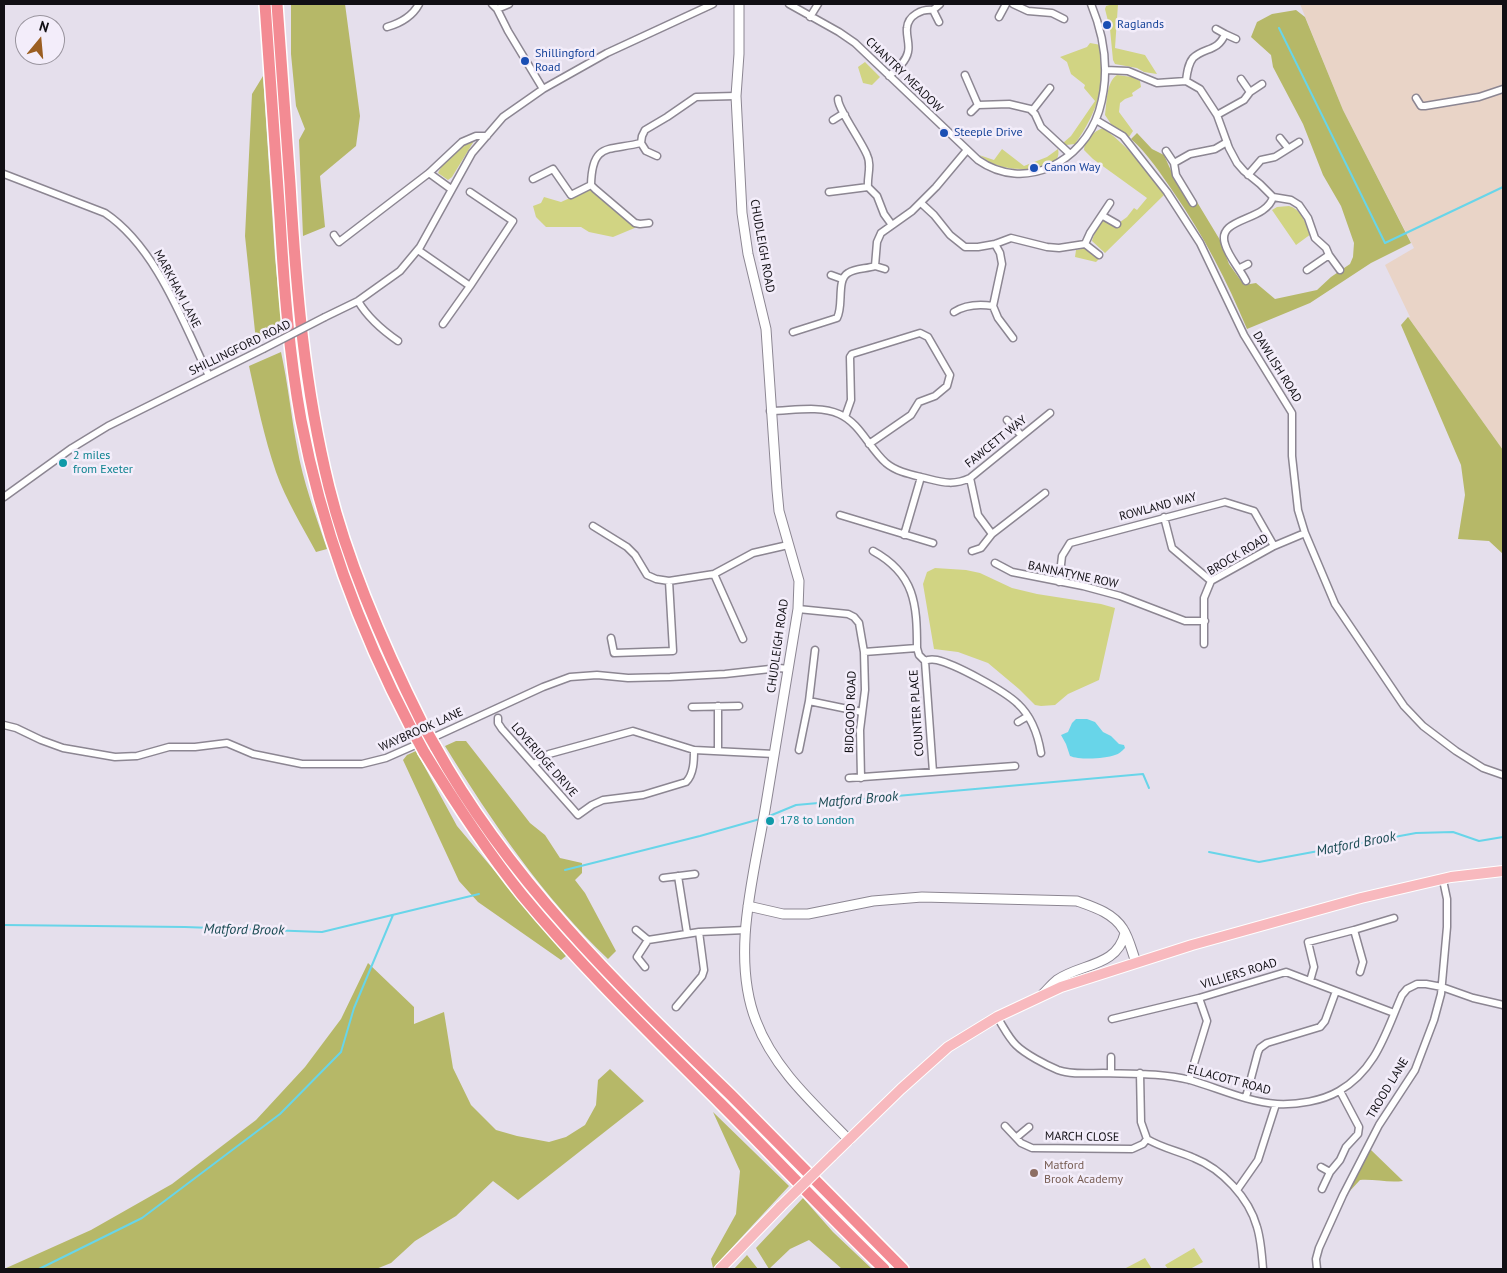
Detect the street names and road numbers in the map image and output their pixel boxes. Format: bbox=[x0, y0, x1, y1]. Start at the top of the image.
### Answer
street label: CHANTRY MEADOW bbox=[862, 35, 946, 115]
street label: CHUDLEIGH ROAD bbox=[747, 198, 777, 294]
street label: MARKHAM LANE bbox=[150, 247, 204, 331]
street label: SHILLINGFORD ROAD bbox=[187, 317, 293, 379]
street label: DAWLISH ROAD bbox=[1249, 329, 1305, 405]
street label: FAWCETT WAY bbox=[962, 413, 1030, 471]
street label: ROWLAND WAY bbox=[1118, 490, 1198, 524]
street label: BROCK ROAD bbox=[1205, 531, 1271, 579]
street label: BANNATYNE ROW bbox=[1027, 558, 1119, 592]
street label: CHUDLEIGH ROAD bbox=[764, 598, 792, 694]
street label: COUNTER PLACE bbox=[907, 669, 927, 757]
street label: BIDGOOD ROAD bbox=[842, 670, 860, 754]
street label: WAYBROOK LANE bbox=[377, 705, 465, 755]
street label: LOVERIDGE DRIVE bbox=[508, 720, 580, 800]
street label: VILLIERS ROAD bbox=[1199, 956, 1279, 992]
street label: TROOD LANE bbox=[1364, 1055, 1412, 1121]
street label: ELLACOTT ROAD bbox=[1186, 1062, 1272, 1098]
street label: MARCH CLOSE bbox=[1045, 1129, 1119, 1145]

